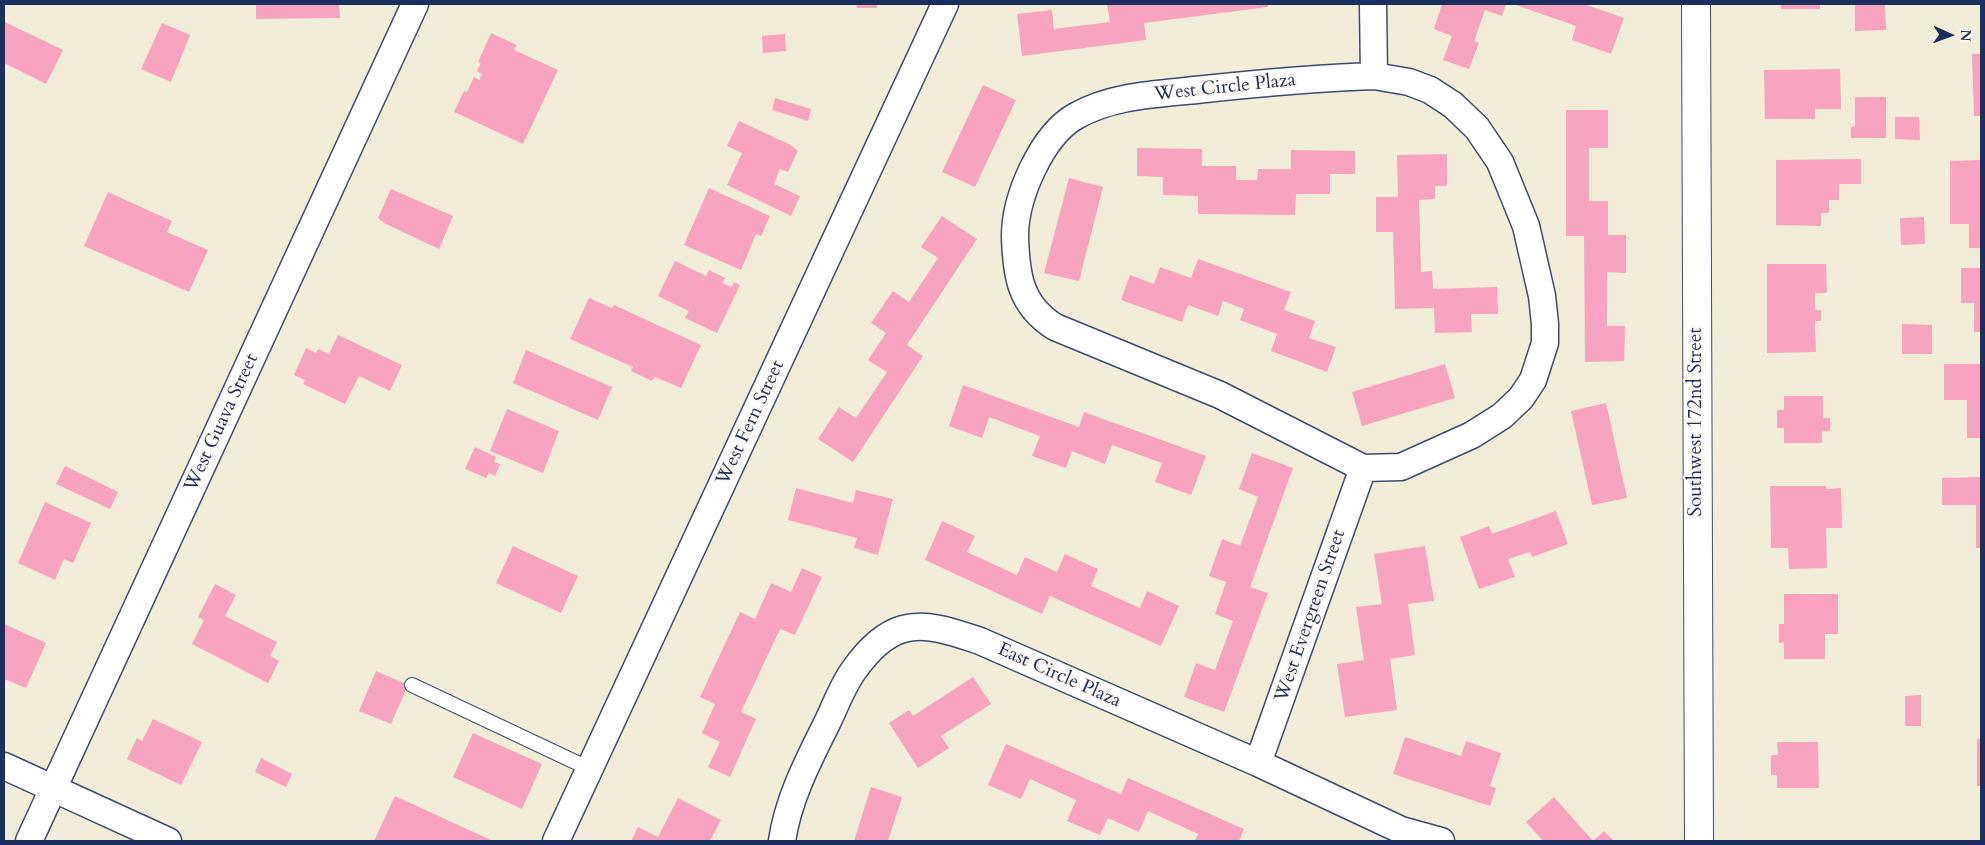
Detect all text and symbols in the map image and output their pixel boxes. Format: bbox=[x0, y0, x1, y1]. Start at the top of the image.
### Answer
north arrow bbox=[1925, 10, 1975, 60]
text: N bbox=[1956, 29, 1975, 42]
street label: West Circle Plaza bbox=[1153, 69, 1297, 107]
street label: Southwest 172nd Street bbox=[1686, 328, 1708, 516]
street label: West Guava Street bbox=[180, 350, 264, 496]
street label: West Fern Street bbox=[712, 357, 790, 489]
street label: West Evergreen Street bbox=[1271, 527, 1351, 705]
street label: East Circle Plaza bbox=[994, 639, 1124, 713]

